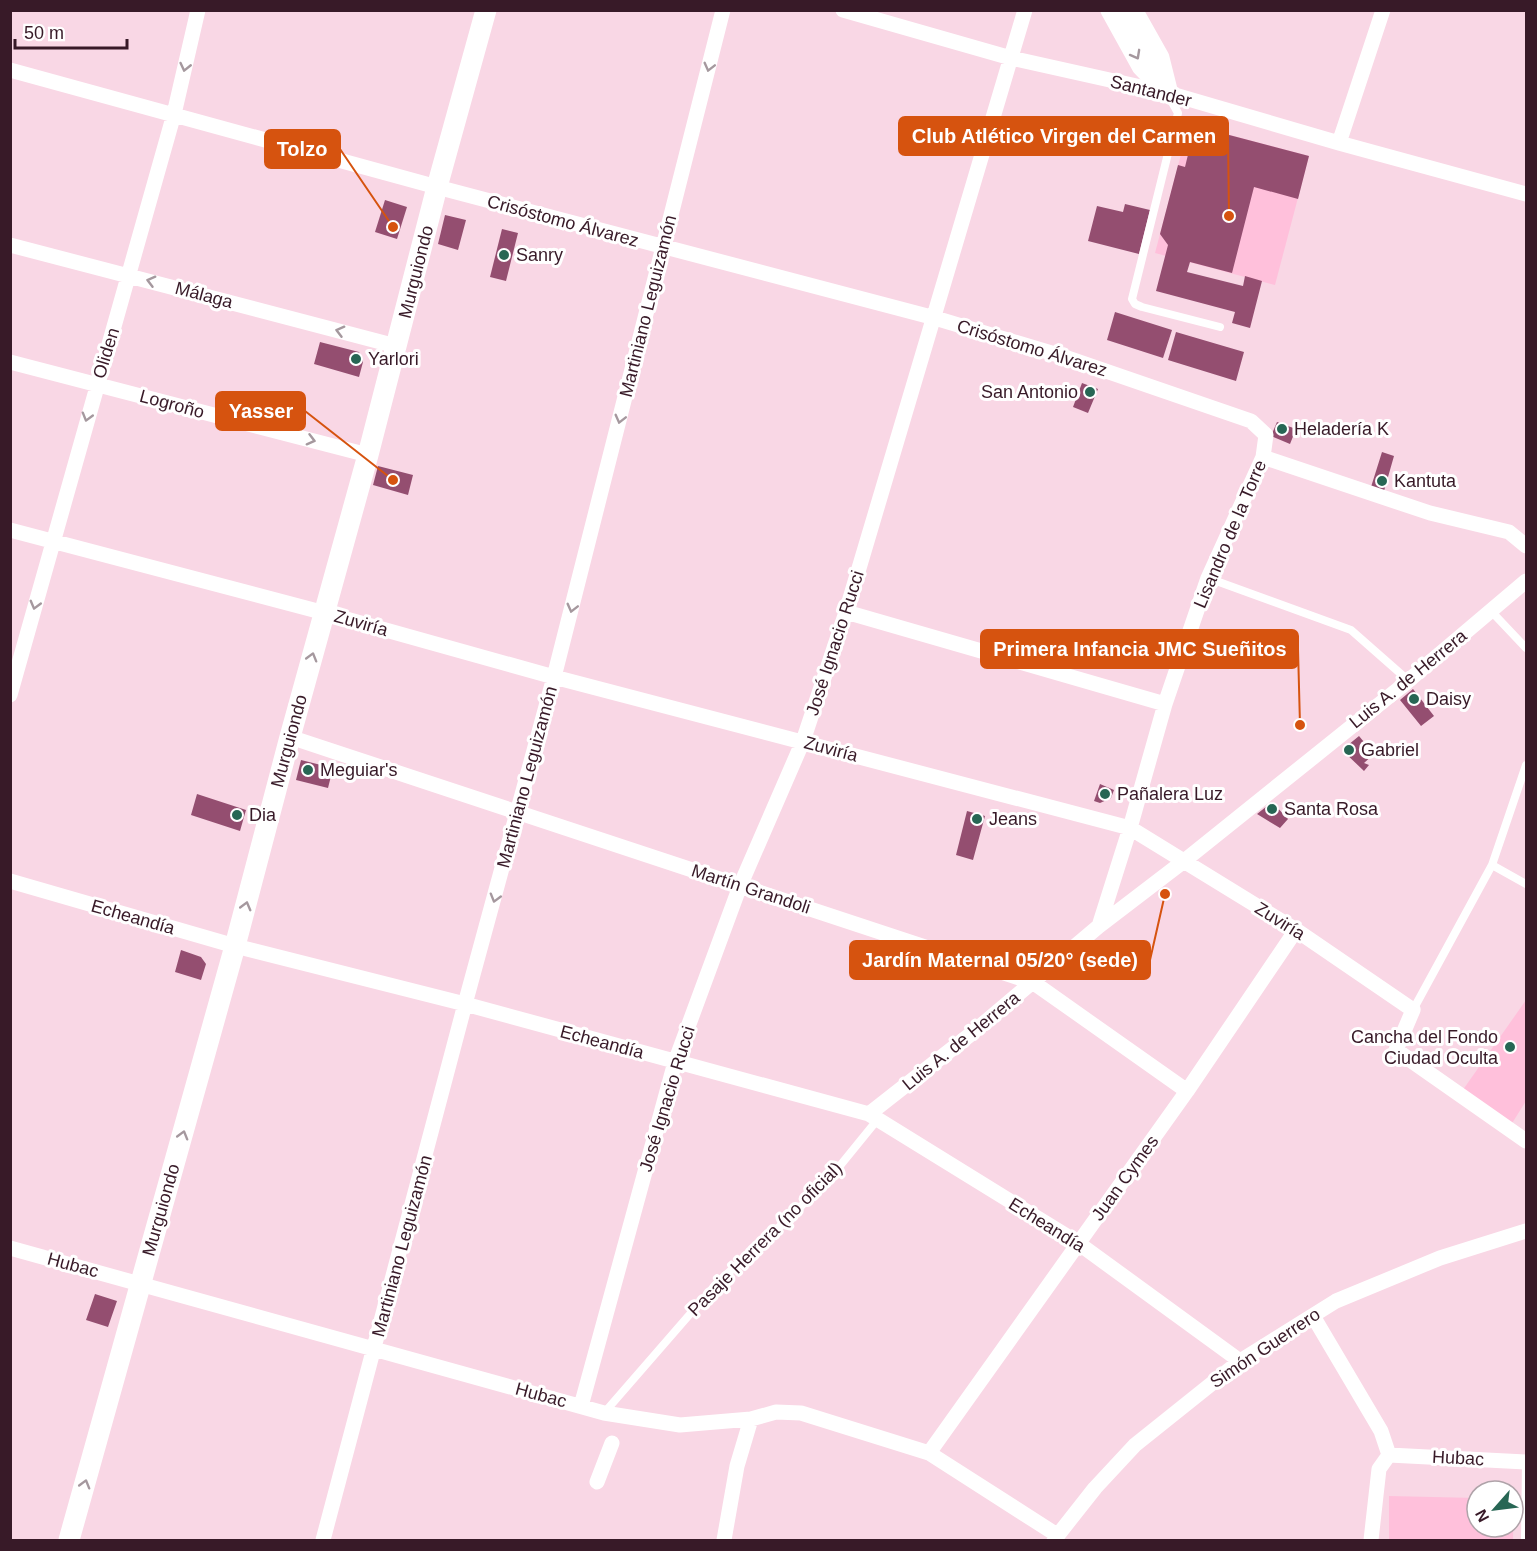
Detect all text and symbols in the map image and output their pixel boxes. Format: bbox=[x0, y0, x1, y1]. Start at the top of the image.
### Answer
scale bar bbox=[15, 12, 128, 50]
text: 50 m bbox=[24, 23, 64, 43]
one-way arrow bbox=[1129, 48, 1140, 59]
one-way arrow bbox=[704, 61, 716, 72]
one-way arrow bbox=[179, 62, 192, 72]
street label: Santander bbox=[1108, 71, 1194, 111]
callout: Club Atlético Virgen del Carmen bbox=[899, 117, 1228, 155]
text: Club Atlético Virgen del Carmen bbox=[912, 125, 1216, 147]
callout: Tolzo bbox=[265, 130, 340, 168]
text: Tolzo bbox=[277, 138, 327, 160]
street label: Crisóstomo Álvarez bbox=[485, 191, 641, 251]
street label: Martiniano Leguizamón bbox=[616, 213, 680, 399]
street label: Murguiondo bbox=[395, 223, 437, 321]
place label: Sanry bbox=[516, 245, 563, 265]
marker: Sanry bbox=[497, 248, 511, 262]
one-way arrow bbox=[146, 276, 156, 289]
street label: Málaga bbox=[173, 278, 236, 313]
street label: Crisóstomo Álvarez bbox=[954, 316, 1110, 380]
street label: Oliden bbox=[89, 325, 123, 381]
one-way arrow bbox=[335, 326, 345, 339]
place label: Yarlori bbox=[368, 349, 419, 369]
marker: Yarlori bbox=[349, 352, 363, 366]
place label: San Antonio bbox=[981, 382, 1078, 402]
marker: San Antonio bbox=[1083, 385, 1097, 399]
street label: Logroño bbox=[138, 386, 206, 422]
callout: Yasser bbox=[216, 392, 305, 430]
text: Yasser bbox=[229, 400, 293, 422]
one-way arrow bbox=[82, 412, 95, 422]
one-way arrow bbox=[614, 414, 627, 424]
place label: Heladería K bbox=[1294, 419, 1389, 439]
marker: Heladería K bbox=[1275, 422, 1289, 436]
one-way arrow bbox=[305, 433, 316, 445]
street label: Lisandro de la Torre bbox=[1190, 457, 1270, 611]
place label: Kantuta bbox=[1394, 471, 1457, 491]
marker: Kantuta bbox=[1375, 474, 1389, 488]
street label: José Ignacio Rucci bbox=[802, 568, 868, 718]
one-way arrow bbox=[30, 599, 42, 610]
one-way arrow bbox=[566, 603, 579, 613]
street label: Zuviría bbox=[332, 606, 391, 640]
street label: Luis A. de Herrera bbox=[1345, 625, 1471, 732]
callout: Primera Infancia JMC Sueñitos bbox=[981, 630, 1298, 668]
text: Primera Infancia JMC Sueñitos bbox=[993, 638, 1287, 660]
one-way arrow bbox=[305, 652, 317, 663]
street label: Martiniano Leguizamón bbox=[493, 684, 561, 870]
place label: Daisy bbox=[1426, 689, 1471, 709]
marker: Daisy bbox=[1407, 692, 1421, 706]
street label: Murguiondo bbox=[267, 693, 311, 789]
street label: Zuviría bbox=[802, 732, 861, 766]
place label: Gabriel bbox=[1361, 740, 1419, 760]
marker: Gabriel bbox=[1342, 743, 1356, 757]
place label: Meguiar's bbox=[320, 760, 397, 780]
marker: Meguiar's bbox=[301, 763, 315, 777]
place label: Pañalera Luz bbox=[1117, 784, 1223, 804]
marker: Pañalera Luz bbox=[1098, 787, 1112, 801]
place label: Santa Rosa bbox=[1284, 799, 1379, 819]
marker: Santa Rosa bbox=[1265, 802, 1279, 816]
place label: Dia bbox=[249, 805, 277, 825]
marker: Dia bbox=[230, 808, 244, 822]
place label: Jeans bbox=[989, 809, 1037, 829]
marker: Jeans bbox=[970, 812, 984, 826]
street label: Martín Grandoli bbox=[689, 860, 813, 918]
one-way arrow bbox=[489, 893, 502, 903]
street label: Echeandía bbox=[89, 896, 178, 939]
street label: Zuviría bbox=[1251, 898, 1309, 945]
one-way arrow bbox=[238, 901, 251, 911]
callout: Jardín Maternal 05/20° (sede) bbox=[850, 941, 1150, 979]
text: Jardín Maternal 05/20° (sede) bbox=[862, 949, 1138, 971]
street label: Luis A. de Herrera bbox=[898, 987, 1024, 1094]
street label: Echeandía bbox=[558, 1021, 647, 1063]
street label: José Ignacio Rucci bbox=[635, 1024, 699, 1174]
place label: Cancha del Fondo Ciudad Oculta bbox=[1351, 1027, 1499, 1068]
marker: Cancha del Fondo Ciudad Oculta bbox=[1503, 1040, 1517, 1054]
one-way arrow bbox=[175, 1130, 188, 1140]
street label: Juan Cymes bbox=[1088, 1132, 1162, 1224]
street label: Martiniano Leguizamón bbox=[368, 1153, 436, 1339]
street label: Pasaje Herrera (no oficial) bbox=[684, 1158, 846, 1320]
street label: Murguiondo bbox=[138, 1162, 184, 1258]
street label: Echeandía bbox=[1005, 1194, 1090, 1257]
street label: Hubac bbox=[45, 1249, 101, 1281]
street label: Simón Guerrero bbox=[1206, 1304, 1324, 1392]
street label: Hubac bbox=[513, 1379, 569, 1411]
street label: Hubac bbox=[1431, 1447, 1485, 1469]
one-way arrow bbox=[77, 1479, 90, 1489]
north arrow bbox=[1465, 1479, 1525, 1539]
text: N bbox=[1472, 1507, 1492, 1525]

